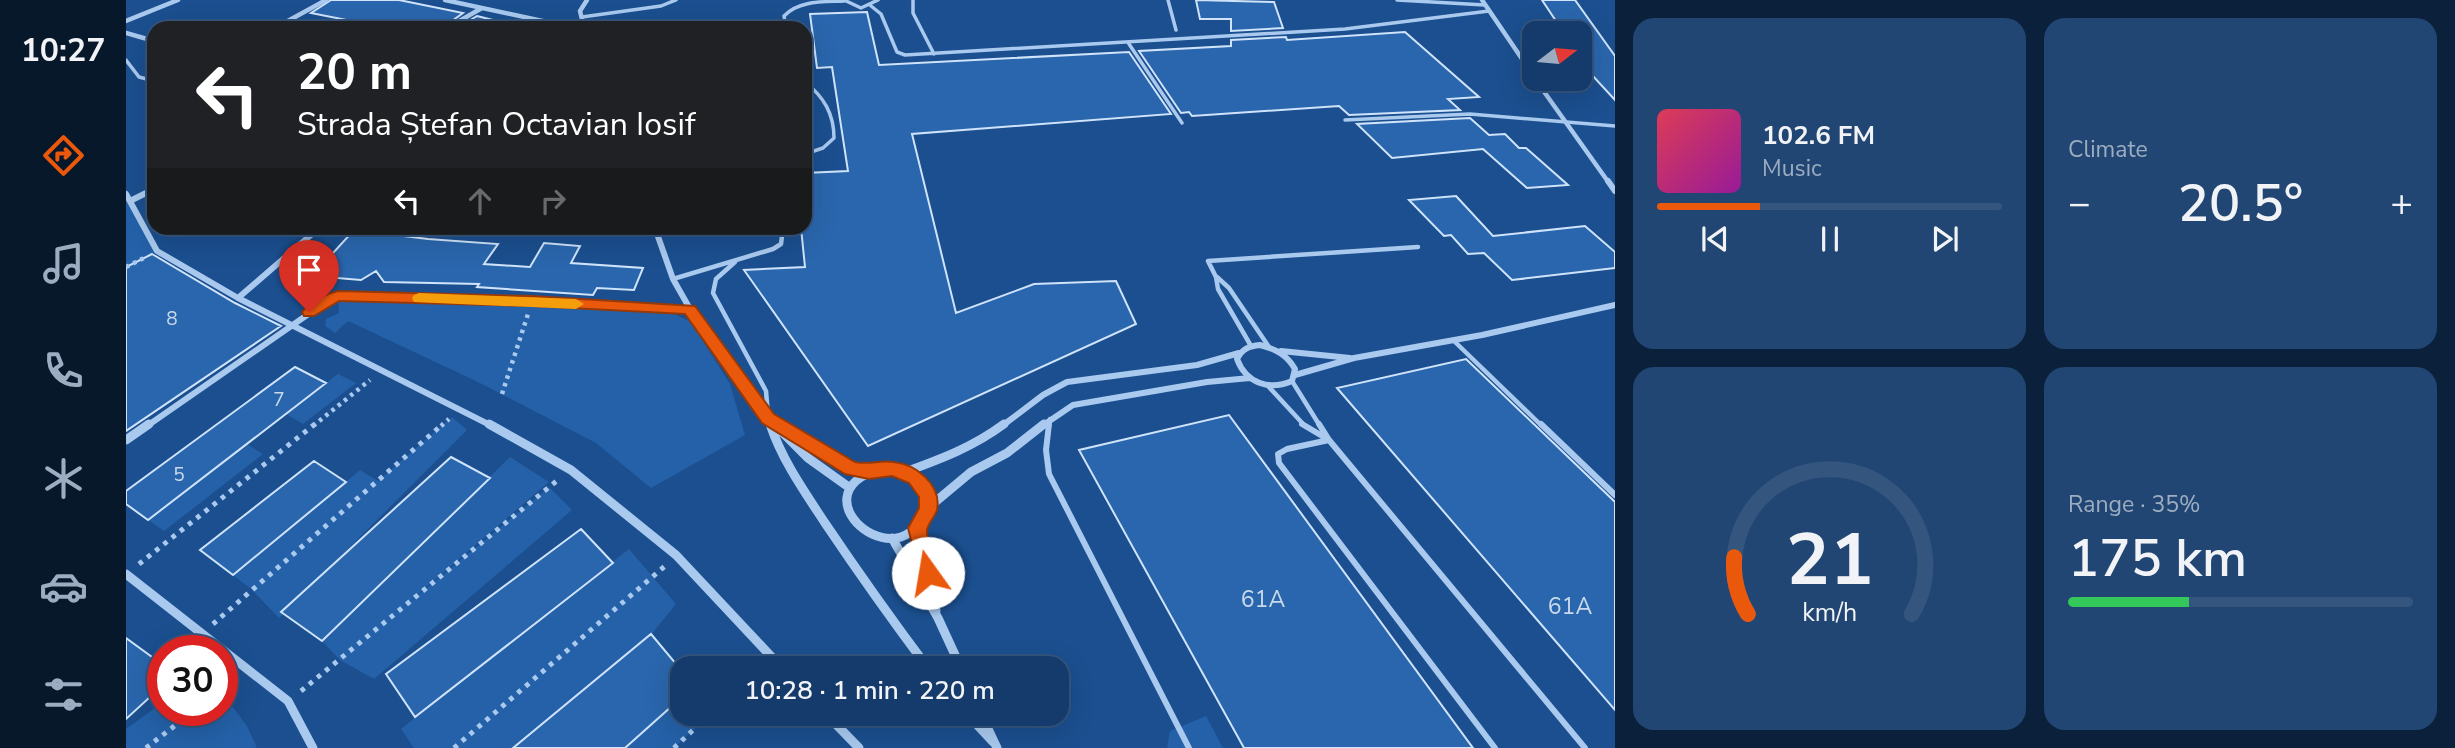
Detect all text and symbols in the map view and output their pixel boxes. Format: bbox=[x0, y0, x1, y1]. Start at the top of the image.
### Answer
north arrow bbox=[1522, 21, 1592, 91]
map controls bbox=[1522, 21, 1592, 91]
text: 10:27 bbox=[21, 29, 105, 72]
text: 20 m bbox=[297, 39, 412, 106]
icon: left bbox=[182, 49, 273, 140]
text: Strada Ștefan Octavian Iosif bbox=[297, 103, 696, 146]
text: 102.6 FM bbox=[1762, 118, 1875, 153]
icon: directions bbox=[39, 131, 88, 180]
text: Climate bbox=[2068, 134, 2148, 165]
text: Music bbox=[1762, 153, 1822, 184]
text: 20.5° bbox=[2178, 168, 2303, 239]
text: − bbox=[2068, 178, 2091, 229]
text: + bbox=[2390, 178, 2413, 229]
icon: left bbox=[388, 182, 426, 220]
icon: ahead bbox=[461, 182, 499, 220]
icon: right bbox=[534, 182, 572, 220]
icon: previous bbox=[1696, 220, 1734, 258]
icon: pause bbox=[1811, 220, 1849, 258]
icon: next bbox=[1926, 220, 1964, 258]
icon: music bbox=[39, 239, 88, 288]
pin bbox=[279, 240, 339, 312]
icon: arrive bbox=[290, 251, 328, 289]
house number: 8 bbox=[166, 306, 178, 332]
icon: phone bbox=[39, 346, 88, 395]
house number: 7 bbox=[273, 387, 285, 413]
icon: climate bbox=[39, 454, 88, 503]
house number: 5 bbox=[173, 462, 185, 488]
text: Range · 35% bbox=[2068, 489, 2200, 520]
text: 21 bbox=[1786, 511, 1873, 611]
text: 175 km bbox=[2068, 523, 2247, 594]
position arrow bbox=[891, 536, 965, 610]
icon: car bbox=[39, 562, 88, 611]
house number: 61A bbox=[1241, 584, 1285, 615]
house number: 61A bbox=[1548, 591, 1592, 622]
text: km/h bbox=[1802, 596, 1857, 630]
speed limit sign: 30 bbox=[147, 635, 238, 726]
icon: filters bbox=[39, 670, 88, 719]
text: 10:28 · 1 min · 220 m bbox=[744, 673, 995, 708]

